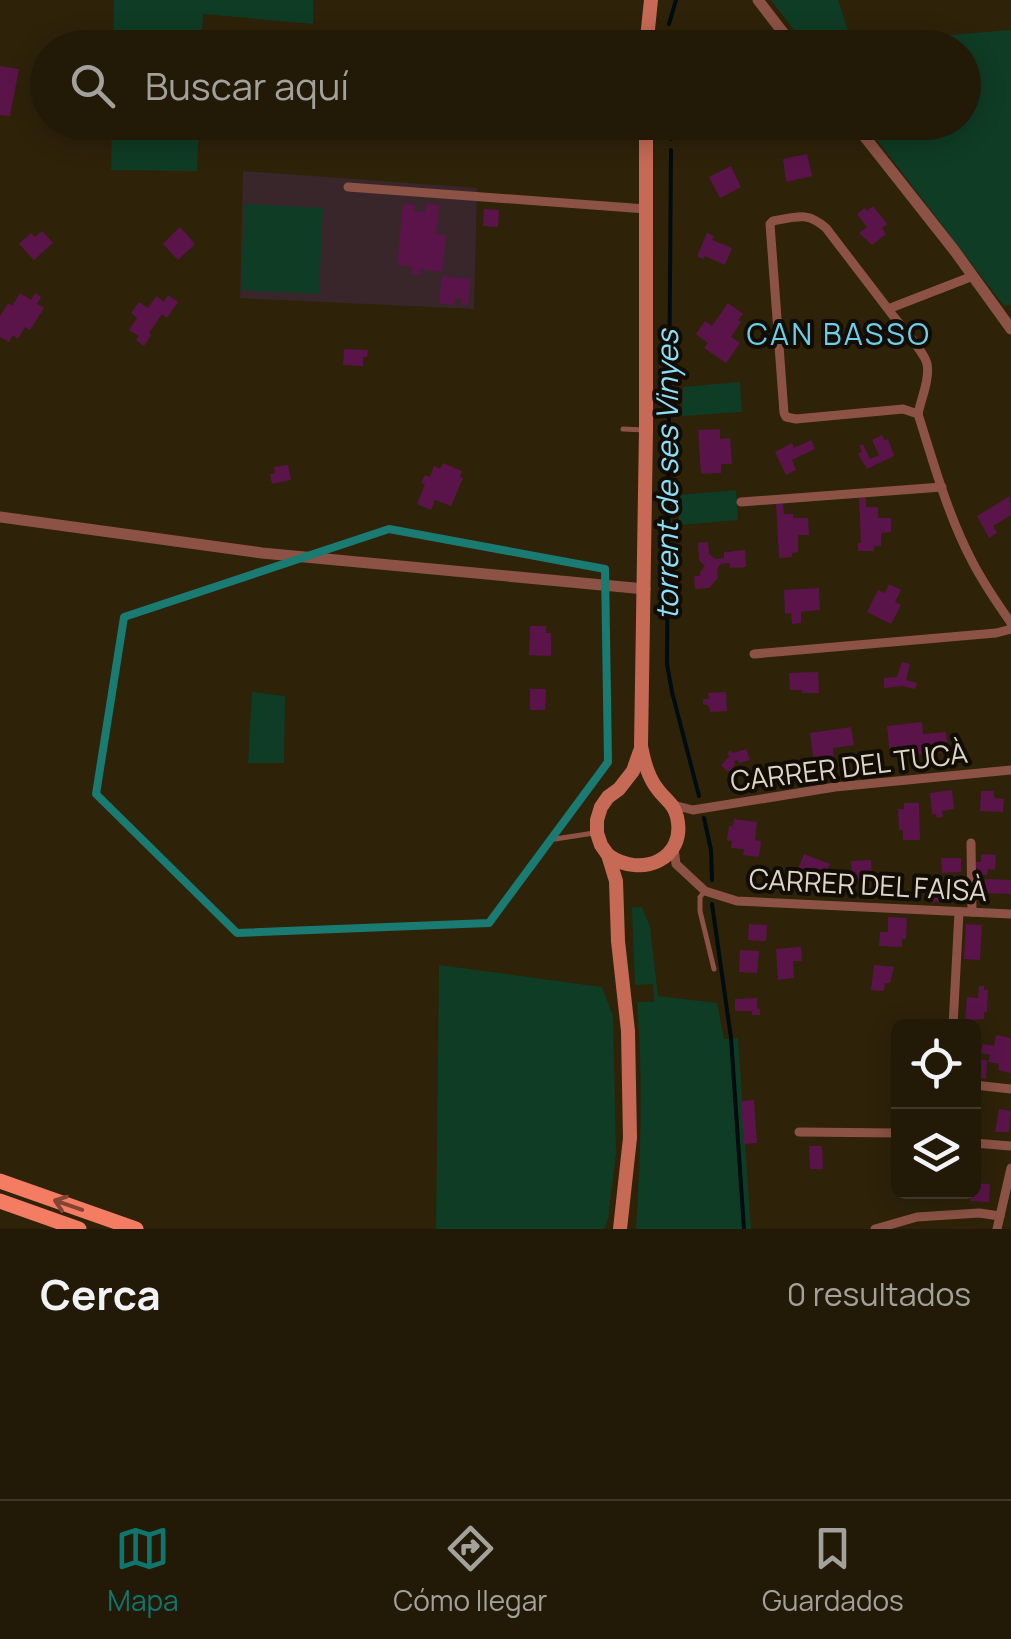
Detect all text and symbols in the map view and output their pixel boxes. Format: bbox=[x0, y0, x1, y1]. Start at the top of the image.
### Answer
search box bbox=[30, 30, 981, 140]
icon: search bbox=[65, 58, 120, 113]
text: Buscar aquí bbox=[145, 59, 349, 111]
district label: CAN BASSO bbox=[747, 313, 931, 354]
water label: torrent de ses Vinyes bbox=[646, 328, 687, 620]
street label: CARRER DEL TUCÀ bbox=[728, 733, 970, 799]
street label: CARRER DEL FAISÀ bbox=[748, 859, 988, 909]
map controls bbox=[891, 1019, 981, 1199]
button: locate bbox=[891, 1019, 981, 1109]
button: layers bbox=[891, 1109, 981, 1199]
one-way arrow bbox=[53, 1195, 84, 1213]
text: Cerca bbox=[40, 1265, 161, 1323]
text: 0 resultados bbox=[787, 1272, 971, 1316]
tab: Mapa bbox=[107, 1521, 179, 1619]
tab: Cómo llegar bbox=[393, 1521, 547, 1619]
tab: Guardados bbox=[762, 1521, 904, 1619]

